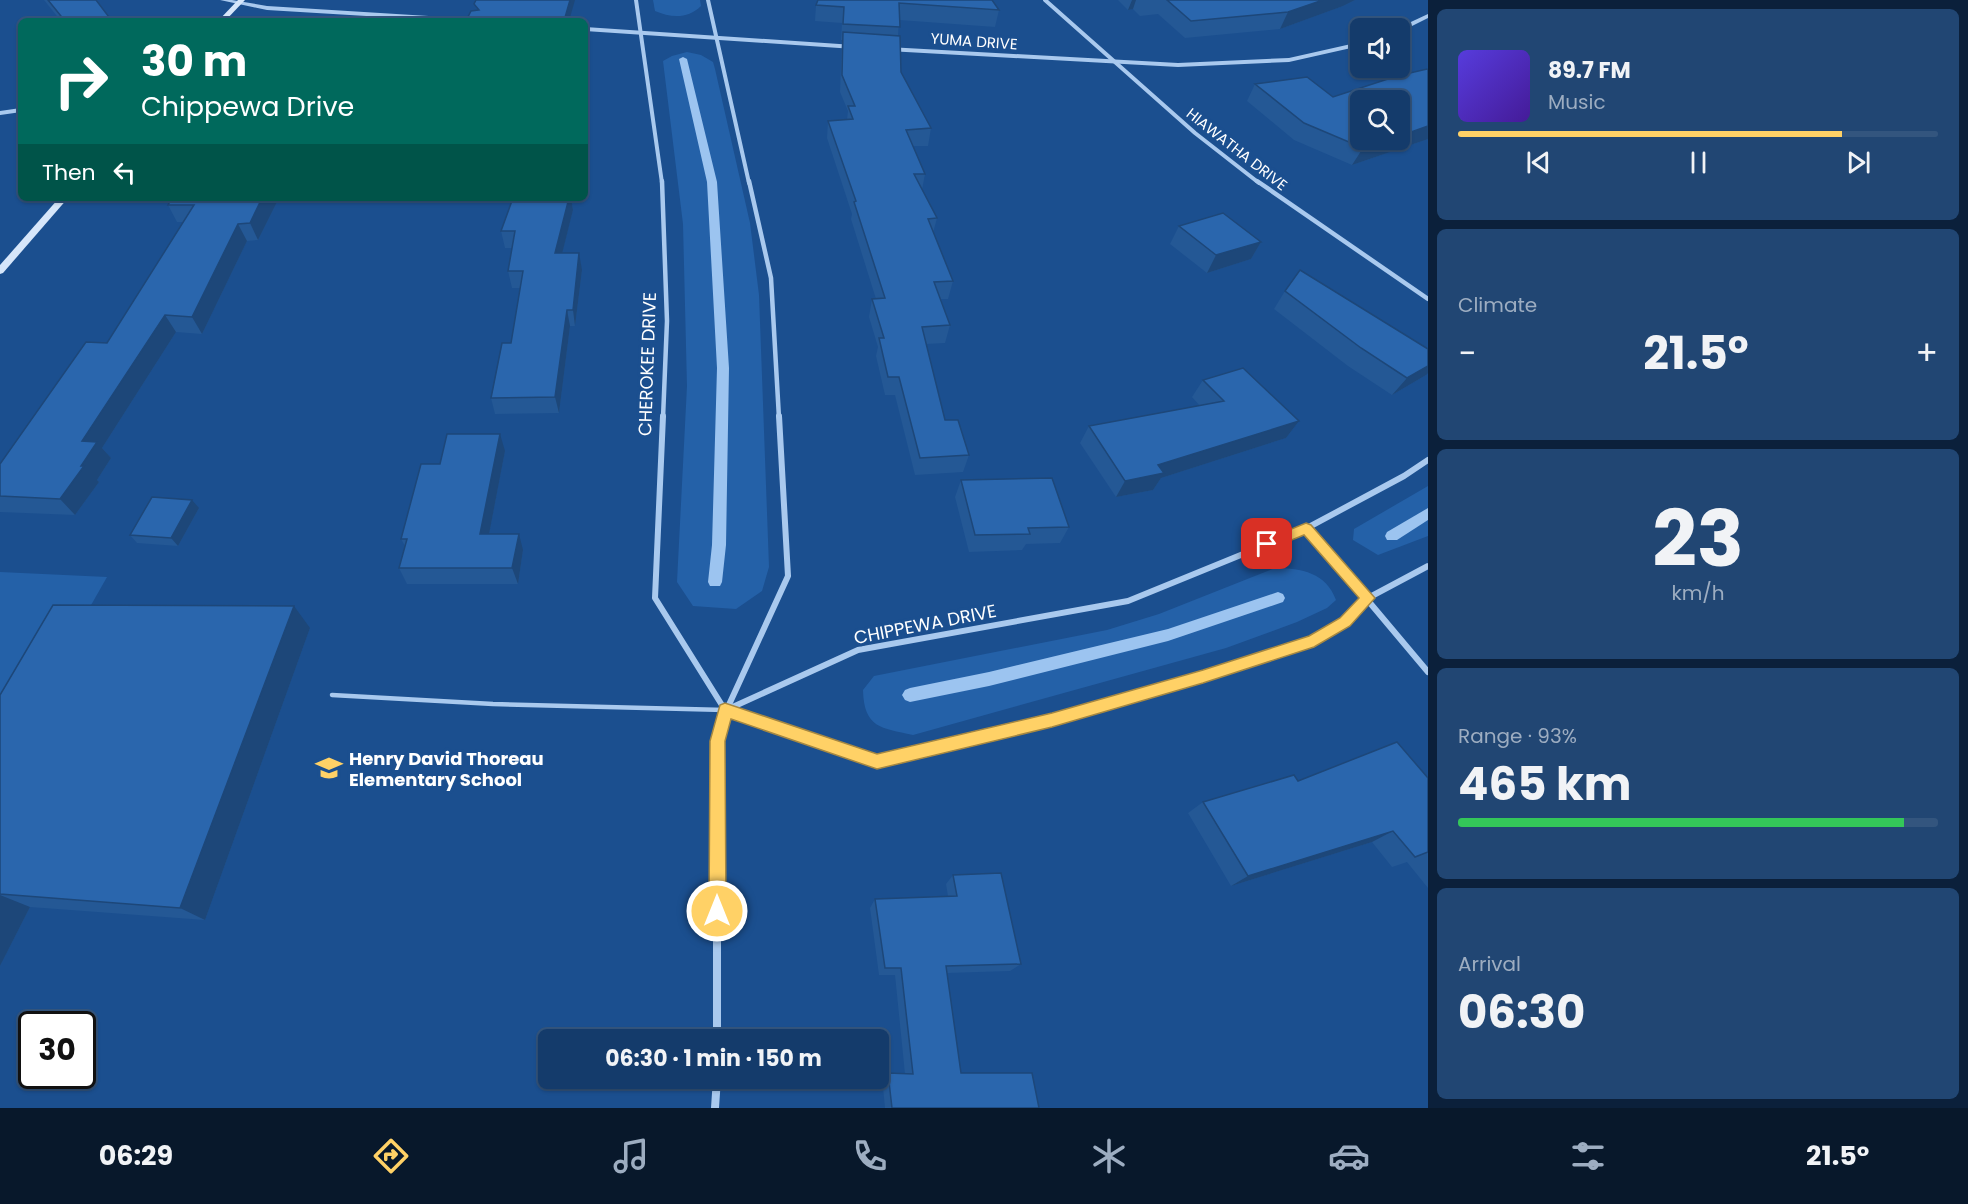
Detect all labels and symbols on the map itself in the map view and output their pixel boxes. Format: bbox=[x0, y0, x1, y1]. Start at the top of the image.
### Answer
street label: YUMA DRIVE bbox=[930, 27, 1018, 55]
street label: HIAWATHA DRIVE bbox=[1182, 103, 1292, 195]
street label: CHEROKEE DRIVE bbox=[632, 291, 662, 437]
pin bbox=[1241, 518, 1292, 569]
street label: CHIPPEWA DRIVE bbox=[852, 598, 998, 650]
place label: Henry David Thoreau Elementary School bbox=[349, 746, 544, 792]
school or university icon: Henry David Thoreau Elementary School bbox=[314, 753, 344, 783]
position arrow bbox=[685, 879, 749, 943]
speed limit sign: 30 bbox=[18, 1011, 96, 1089]

